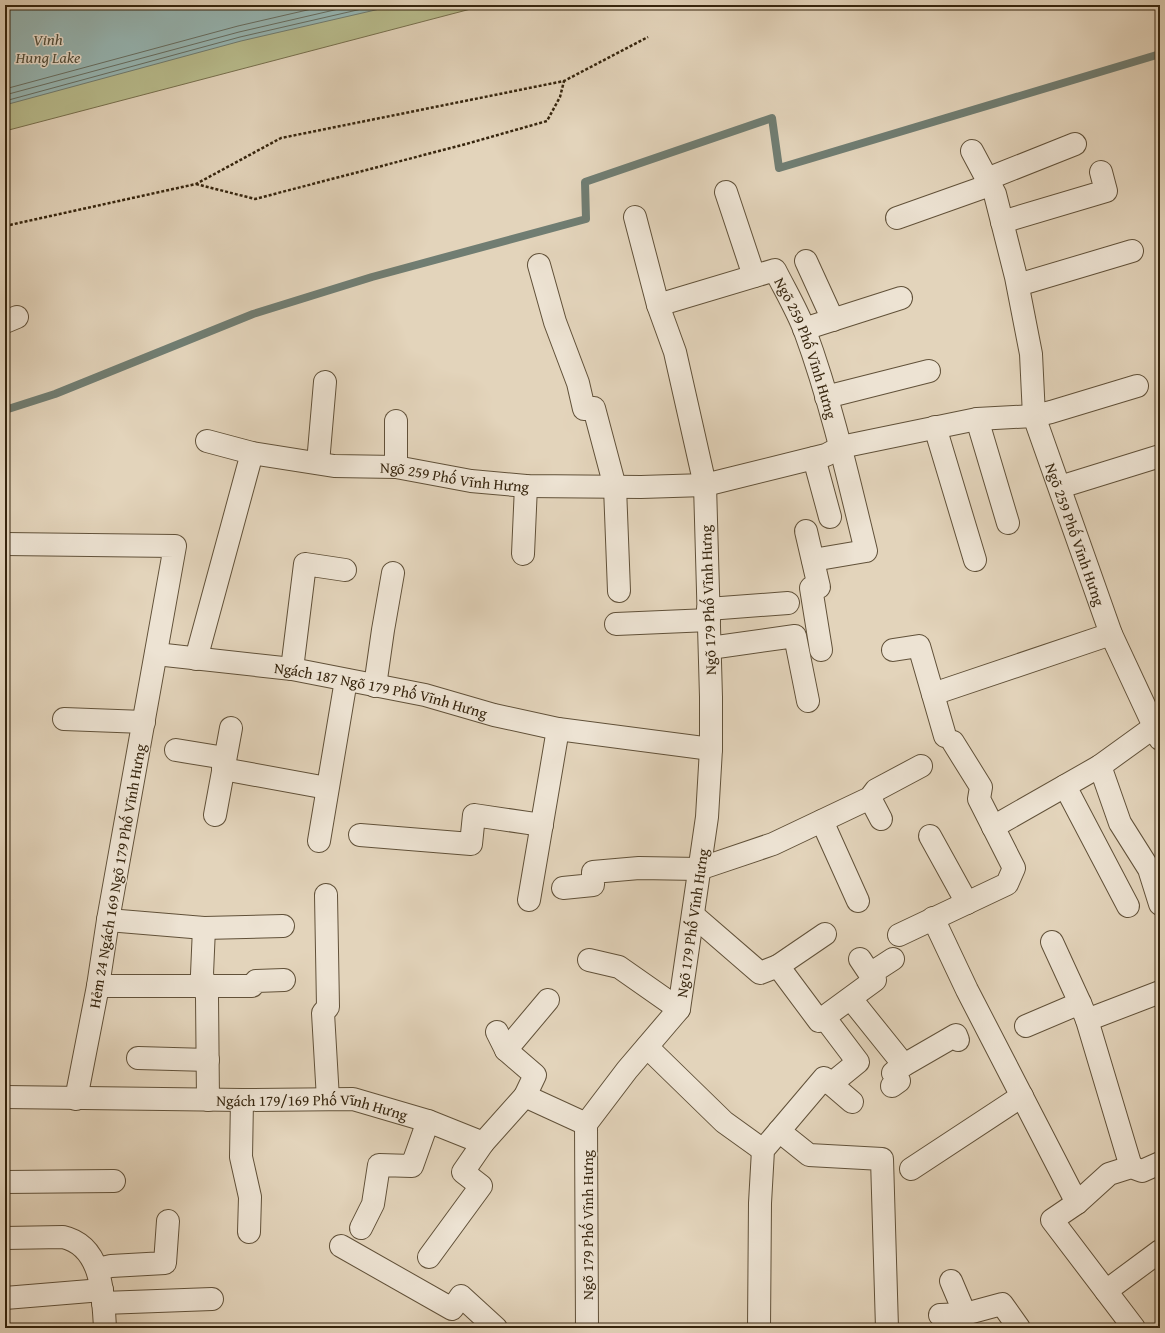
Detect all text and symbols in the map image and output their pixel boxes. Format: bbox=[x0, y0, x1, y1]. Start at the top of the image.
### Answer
water label: Vinh Hung Lake bbox=[15, 27, 81, 69]
street label: Ngõ 259 Phố Vĩnh Hưng bbox=[770, 273, 843, 422]
street label: Ngõ 259 Phố Vĩnh Hưng bbox=[380, 456, 531, 497]
street label: Ngõ 259 Phố Vĩnh Hưng bbox=[1041, 460, 1111, 609]
street label: Ngõ 179 Phố Vĩnh Hưng bbox=[695, 524, 721, 675]
street label: Ngách 187 Ngõ 179 Phố Vĩnh Hưng bbox=[273, 657, 491, 723]
street label: Hẻm 24 Ngách 169 Ngõ 179 Phố Vĩnh Hưng bbox=[83, 742, 151, 1010]
street label: Ngõ 179 Phố Vĩnh Hưng bbox=[670, 846, 713, 999]
street label: Ngách 179/169 Phố Vĩnh Hưng bbox=[216, 1088, 411, 1125]
street label: Ngõ 179 Phố Vĩnh Hưng bbox=[577, 1149, 598, 1300]

